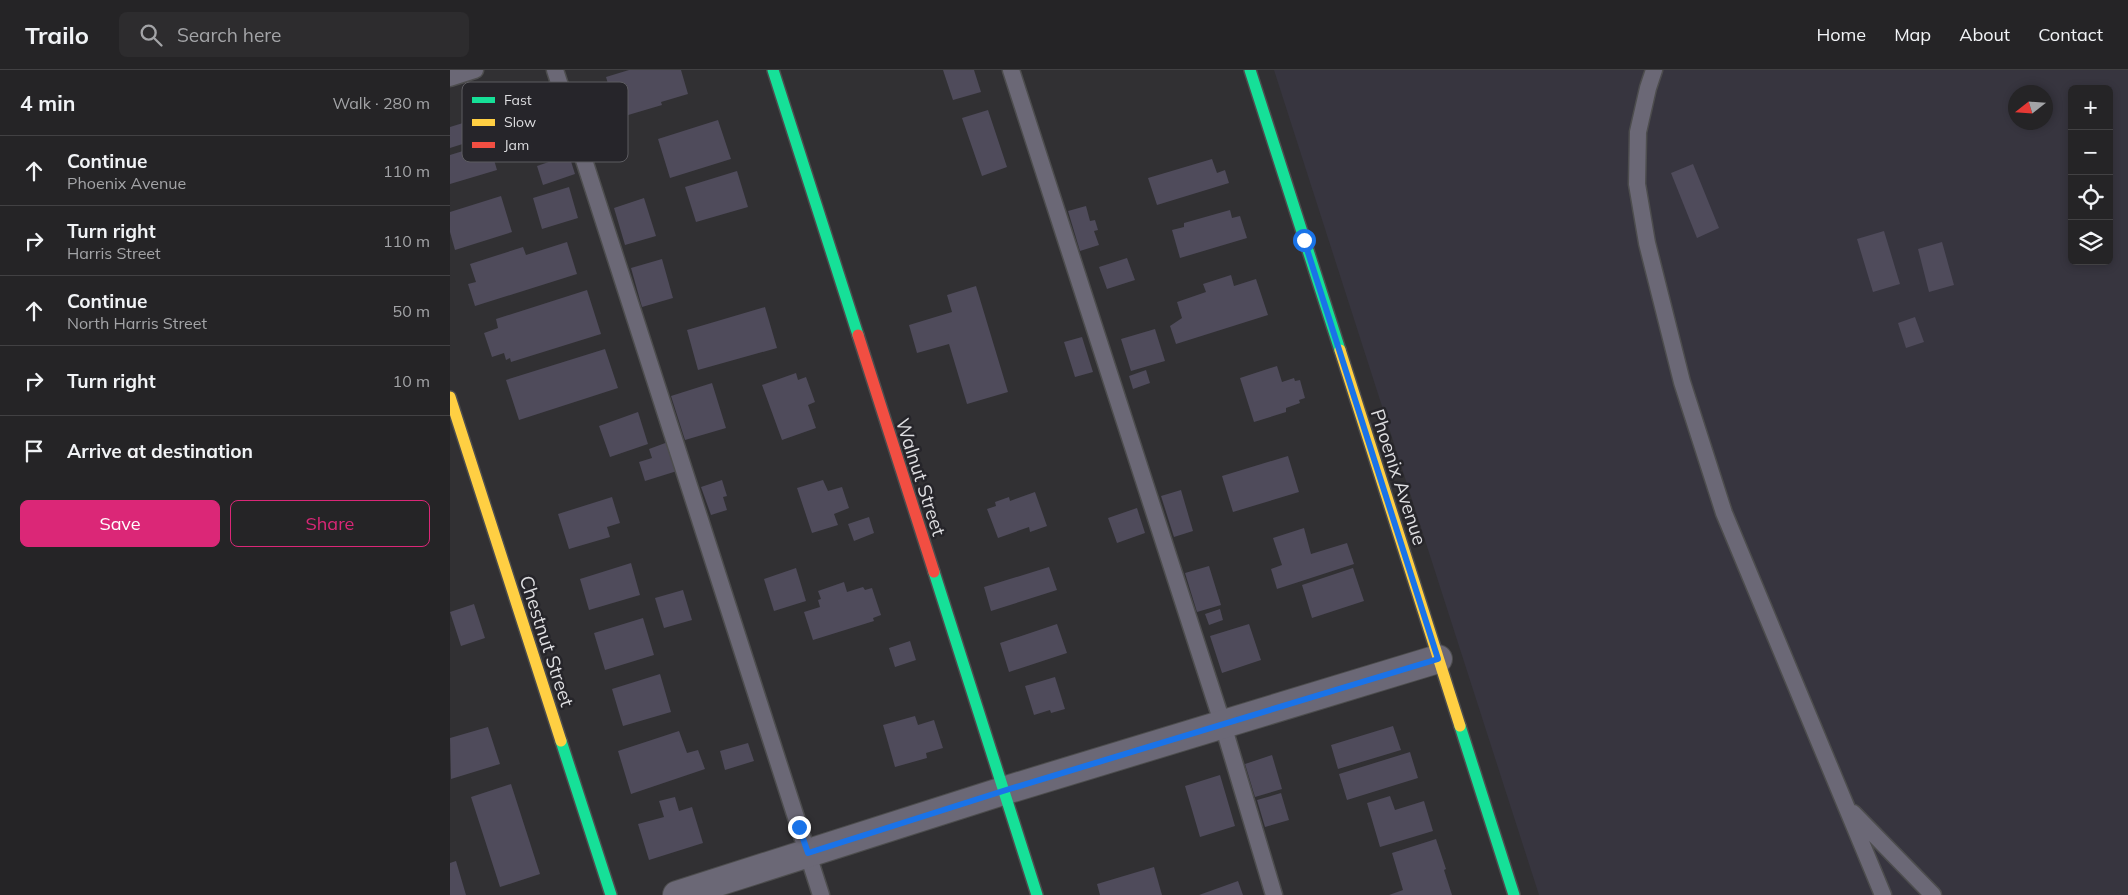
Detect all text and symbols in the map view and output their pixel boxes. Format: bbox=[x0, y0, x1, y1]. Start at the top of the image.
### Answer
search box bbox=[119, 12, 469, 57]
text: Trailo bbox=[25, 20, 89, 50]
icon: search bbox=[137, 21, 165, 49]
text: Search here bbox=[177, 23, 281, 47]
text: Home bbox=[1816, 23, 1866, 46]
text: Map bbox=[1894, 23, 1931, 46]
text: About bbox=[1959, 23, 2010, 46]
text: Contact bbox=[2038, 23, 2103, 46]
legend bbox=[462, 82, 628, 162]
north arrow bbox=[2008, 85, 2053, 130]
map controls bbox=[2068, 85, 2113, 265]
button: + bbox=[2068, 85, 2113, 130]
text: 4 min bbox=[20, 90, 75, 116]
text: Fast bbox=[504, 91, 532, 109]
text: Walk · 280 m bbox=[332, 93, 430, 113]
text: Slow bbox=[504, 113, 536, 131]
button: − bbox=[2068, 130, 2113, 175]
text: Jam bbox=[504, 136, 529, 154]
text: Continue bbox=[67, 149, 147, 173]
icon: ahead bbox=[20, 157, 48, 185]
text: 110 m bbox=[383, 161, 430, 181]
text: Phoenix Avenue bbox=[67, 173, 186, 193]
button: locate bbox=[2068, 175, 2113, 220]
text: Turn right bbox=[67, 219, 156, 243]
button: layers bbox=[2068, 220, 2113, 265]
icon: right bbox=[20, 227, 48, 255]
route start bbox=[1293, 229, 1316, 252]
text: 110 m bbox=[383, 231, 430, 251]
text: Harris Street bbox=[67, 243, 161, 263]
text: Continue bbox=[67, 289, 147, 313]
icon: ahead bbox=[20, 297, 48, 325]
text: 50 m bbox=[393, 301, 430, 321]
text: North Harris Street bbox=[67, 313, 207, 333]
icon: right bbox=[20, 367, 48, 395]
text: Turn right bbox=[67, 369, 156, 393]
text: 10 m bbox=[393, 371, 430, 391]
street label: Phoenix Avenue bbox=[1366, 406, 1432, 548]
street label: Walnut Street bbox=[891, 415, 951, 539]
icon: arrive bbox=[20, 437, 48, 465]
text: Arrive at destination bbox=[67, 439, 253, 463]
button: Save bbox=[20, 500, 220, 547]
button: Share bbox=[230, 500, 430, 547]
street label: Chestnut Street bbox=[514, 572, 580, 710]
route end bbox=[788, 816, 811, 839]

